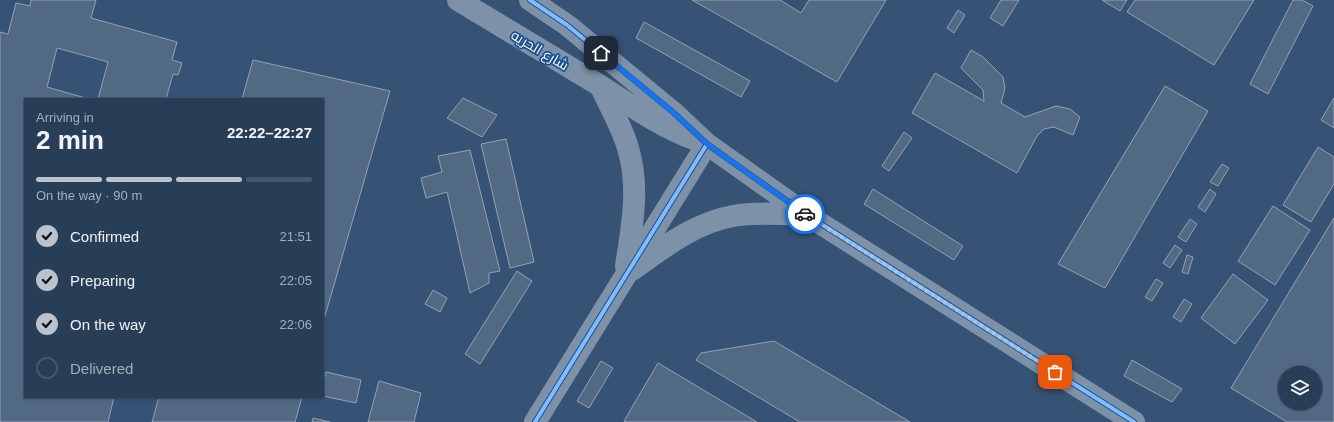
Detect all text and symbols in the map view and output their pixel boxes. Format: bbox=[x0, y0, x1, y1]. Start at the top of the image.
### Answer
street label: شارع الحريه bbox=[508, 27, 572, 74]
pin bbox=[584, 36, 618, 70]
icon: home bbox=[590, 42, 612, 64]
text: Arriving in bbox=[36, 110, 94, 125]
text: 22:22–22:27 bbox=[227, 124, 312, 141]
text: 2 min bbox=[36, 125, 104, 155]
text: On the way · 90 m bbox=[36, 188, 142, 203]
courier bbox=[785, 194, 825, 234]
icon: car bbox=[794, 203, 816, 225]
icon: check bbox=[36, 225, 58, 247]
text: Confirmed bbox=[70, 228, 139, 245]
text: 21:51 bbox=[279, 229, 312, 244]
icon: check bbox=[36, 269, 58, 291]
text: Preparing bbox=[70, 272, 135, 289]
text: 22:05 bbox=[279, 273, 312, 288]
icon: check bbox=[36, 313, 58, 335]
text: On the way bbox=[70, 316, 146, 333]
text: 22:06 bbox=[279, 317, 312, 332]
pin bbox=[1038, 355, 1072, 389]
text: Delivered bbox=[70, 360, 133, 377]
icon: bag bbox=[1044, 361, 1066, 383]
map controls bbox=[1278, 366, 1322, 410]
button: layers bbox=[1278, 366, 1322, 410]

